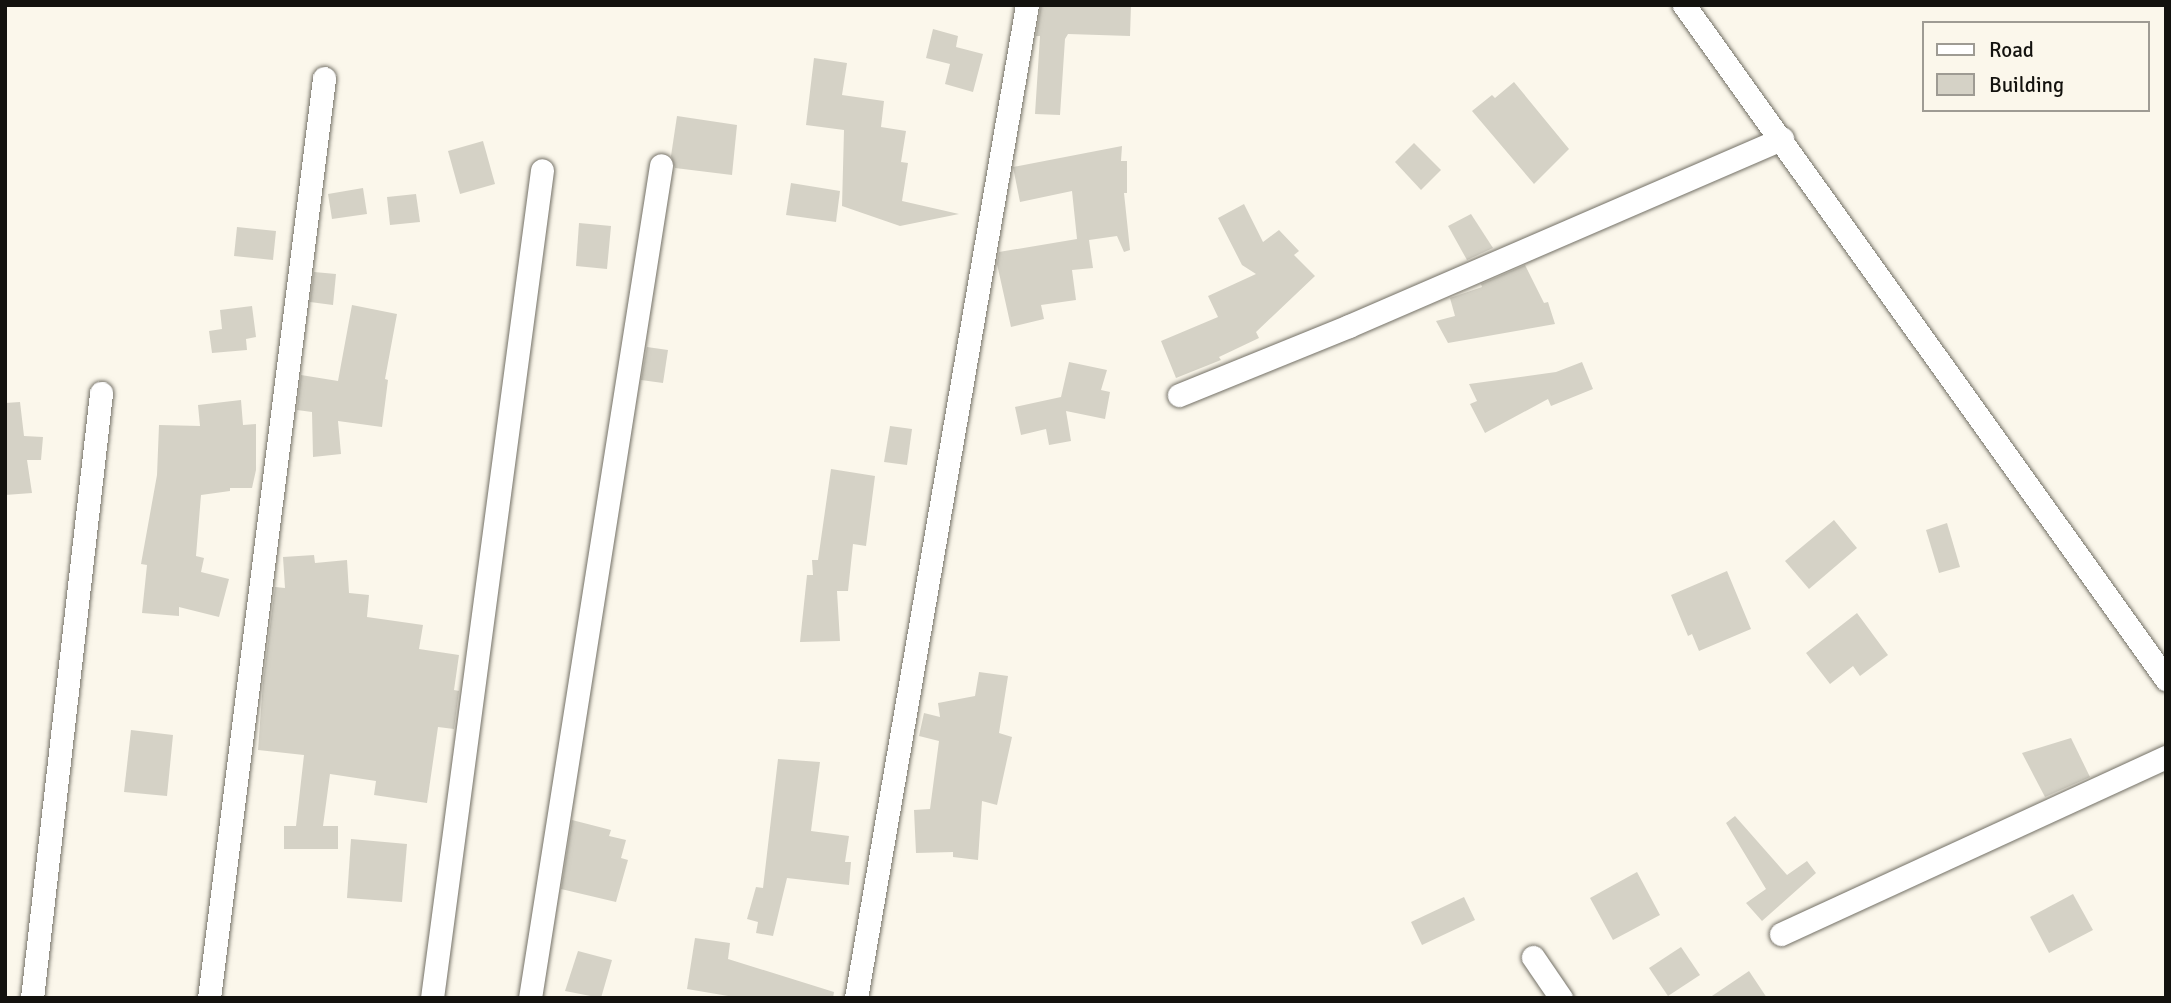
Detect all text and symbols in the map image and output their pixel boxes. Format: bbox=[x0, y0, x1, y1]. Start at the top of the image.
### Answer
legend bbox=[1923, 21, 2150, 112]
text: Road bbox=[1989, 37, 2034, 63]
text: Building bbox=[1989, 72, 2064, 98]

